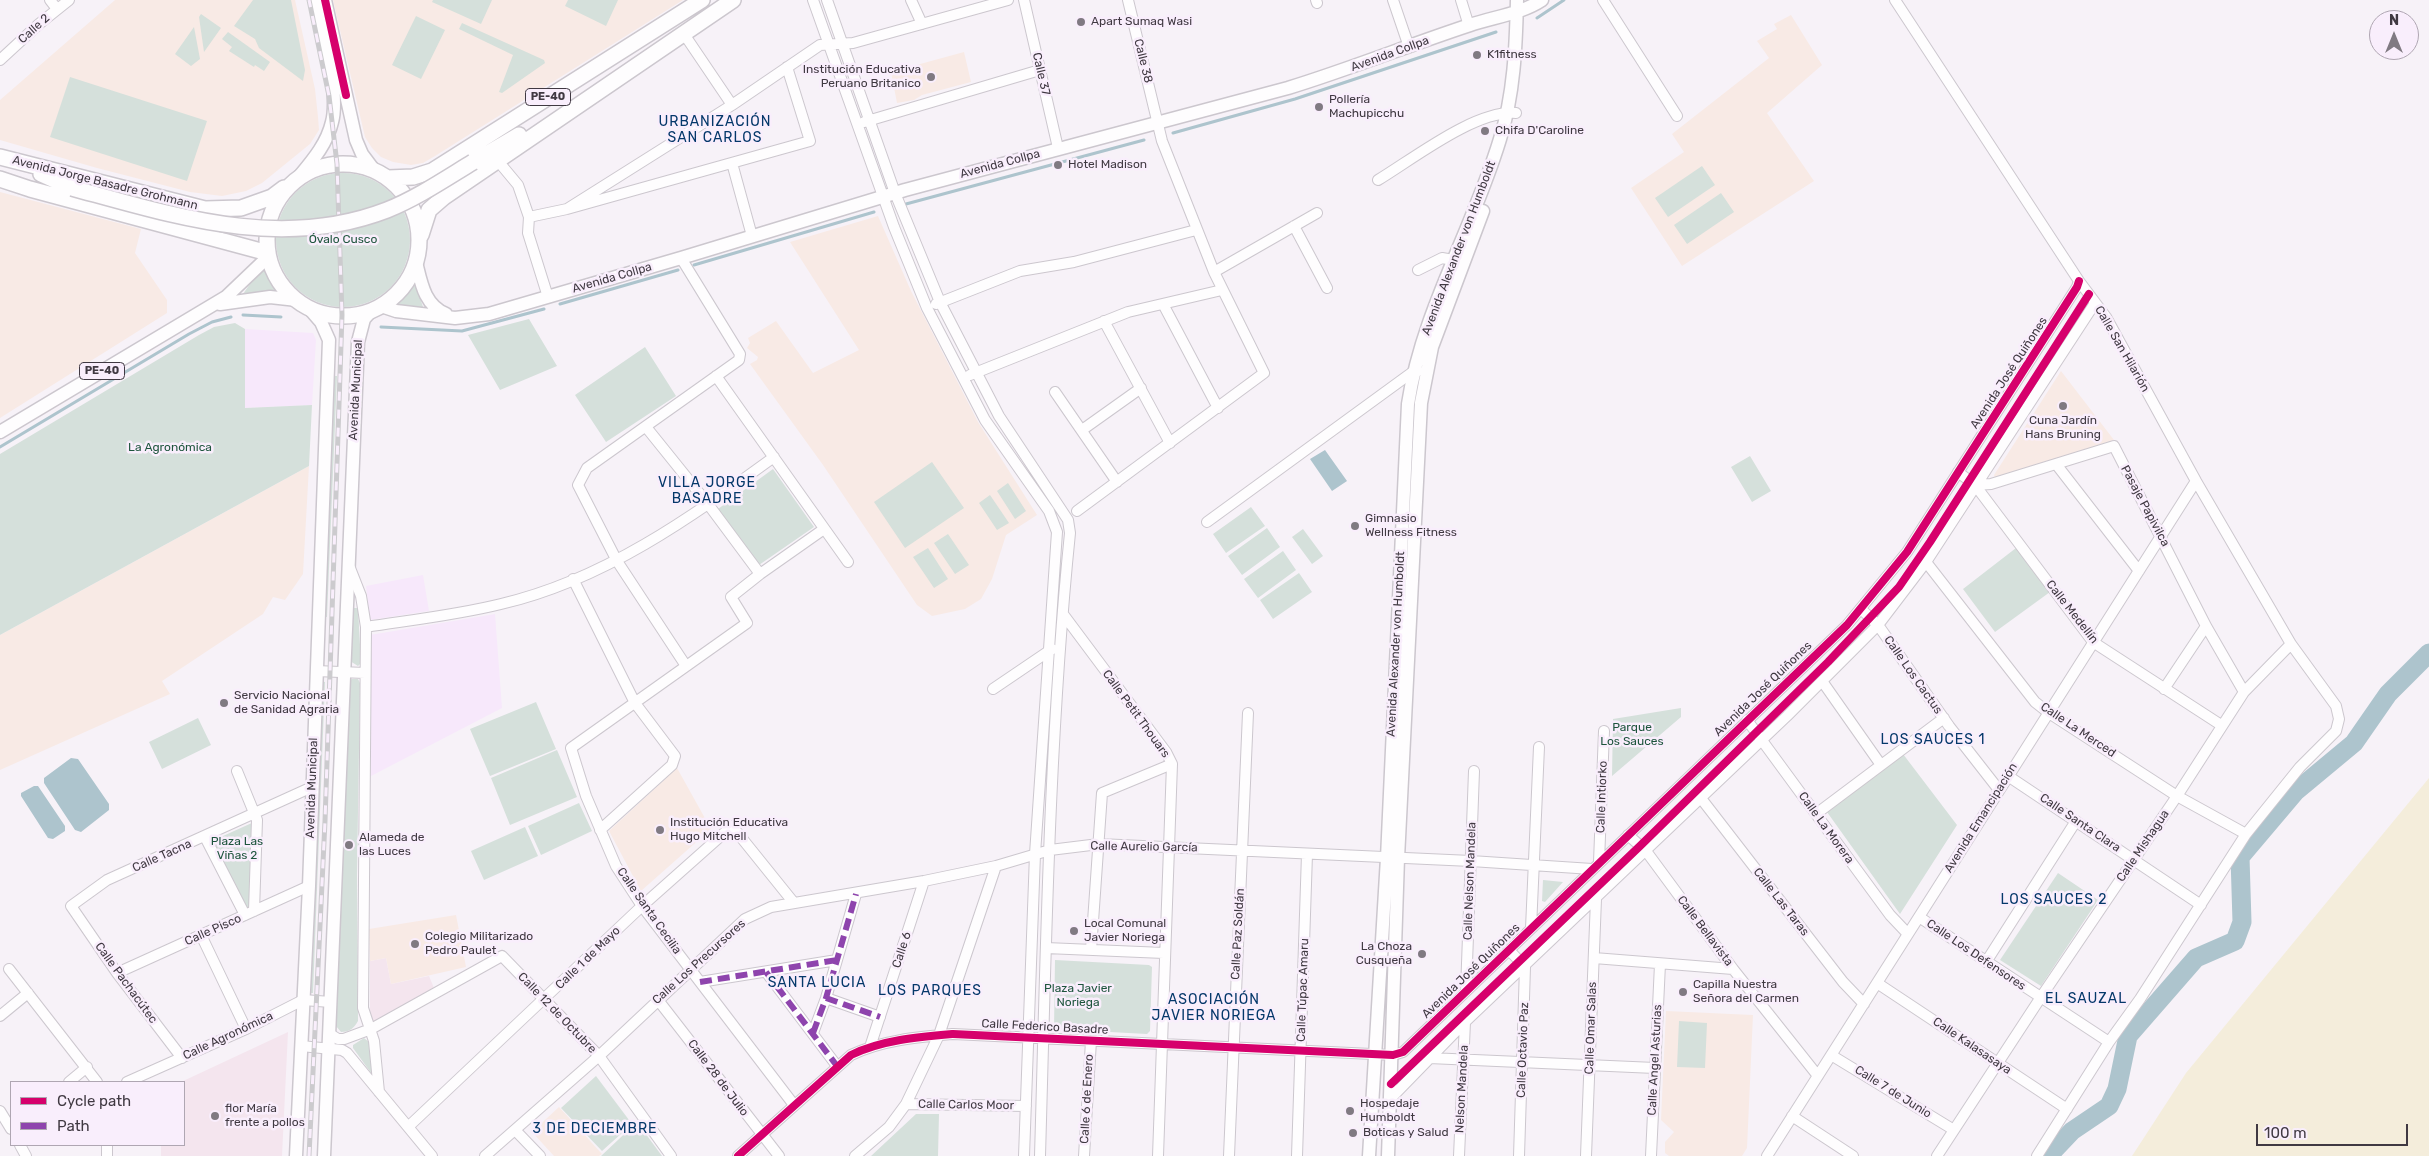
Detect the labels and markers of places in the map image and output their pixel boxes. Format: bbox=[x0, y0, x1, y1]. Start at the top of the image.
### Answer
place label: Apart Sumaq Wasi bbox=[1091, 15, 1192, 29]
marker: Apart Sumaq Wasi bbox=[1075, 16, 1087, 28]
place label: K1fitness bbox=[1487, 48, 1537, 62]
marker: K1fitness bbox=[1471, 49, 1483, 61]
place label: Institución Educativa Peruano Britanico bbox=[803, 63, 921, 91]
marker: Institución Educativa Peruano Britanico bbox=[925, 71, 937, 83]
place label: Pollería Machupicchu bbox=[1329, 93, 1404, 121]
marker: Pollería Machupicchu bbox=[1313, 101, 1325, 113]
place label: Chifa D'Caroline bbox=[1495, 124, 1584, 138]
marker: Chifa D'Caroline bbox=[1479, 125, 1491, 137]
place label: Hotel Madison bbox=[1068, 158, 1147, 172]
marker: Hotel Madison bbox=[1052, 159, 1064, 171]
marker: Cuna Jardín Hans Bruning bbox=[2057, 400, 2069, 412]
place label: Cuna Jardín Hans Bruning bbox=[2025, 414, 2101, 442]
place label: Gimnasio Wellness Fitness bbox=[1365, 512, 1457, 540]
marker: Gimnasio Wellness Fitness bbox=[1349, 520, 1361, 532]
place label: Servicio Nacional de Sanidad Agraria bbox=[234, 689, 339, 717]
marker: Servicio Nacional de Sanidad Agraria bbox=[218, 697, 230, 709]
place label: Institución Educativa Hugo Mitchell bbox=[670, 816, 788, 844]
marker: Institución Educativa Hugo Mitchell bbox=[654, 824, 666, 836]
place label: Alameda de las Luces bbox=[359, 831, 425, 859]
marker: Alameda de las Luces bbox=[343, 839, 355, 851]
place label: Local Comunal Javier Noriega bbox=[1084, 917, 1166, 945]
marker: Local Comunal Javier Noriega bbox=[1068, 925, 1080, 937]
place label: Colegio Militarizado Pedro Paulet bbox=[425, 930, 533, 958]
marker: Colegio Militarizado Pedro Paulet bbox=[409, 938, 421, 950]
place label: La Choza Cusqueña bbox=[1356, 940, 1412, 968]
marker: La Choza Cusqueña bbox=[1416, 948, 1428, 960]
place label: Capilla Nuestra Señora del Carmen bbox=[1693, 978, 1799, 1006]
marker: Capilla Nuestra Señora del Carmen bbox=[1677, 986, 1689, 998]
place label: Hospedaje Humboldt bbox=[1360, 1097, 1419, 1125]
place label: flor María frente a pollos bbox=[225, 1102, 305, 1130]
marker: Hospedaje Humboldt bbox=[1344, 1105, 1356, 1117]
marker: flor María frente a pollos bbox=[209, 1110, 221, 1122]
place label: Boticas y Salud bbox=[1363, 1126, 1449, 1140]
marker: Boticas y Salud bbox=[1347, 1127, 1359, 1139]

